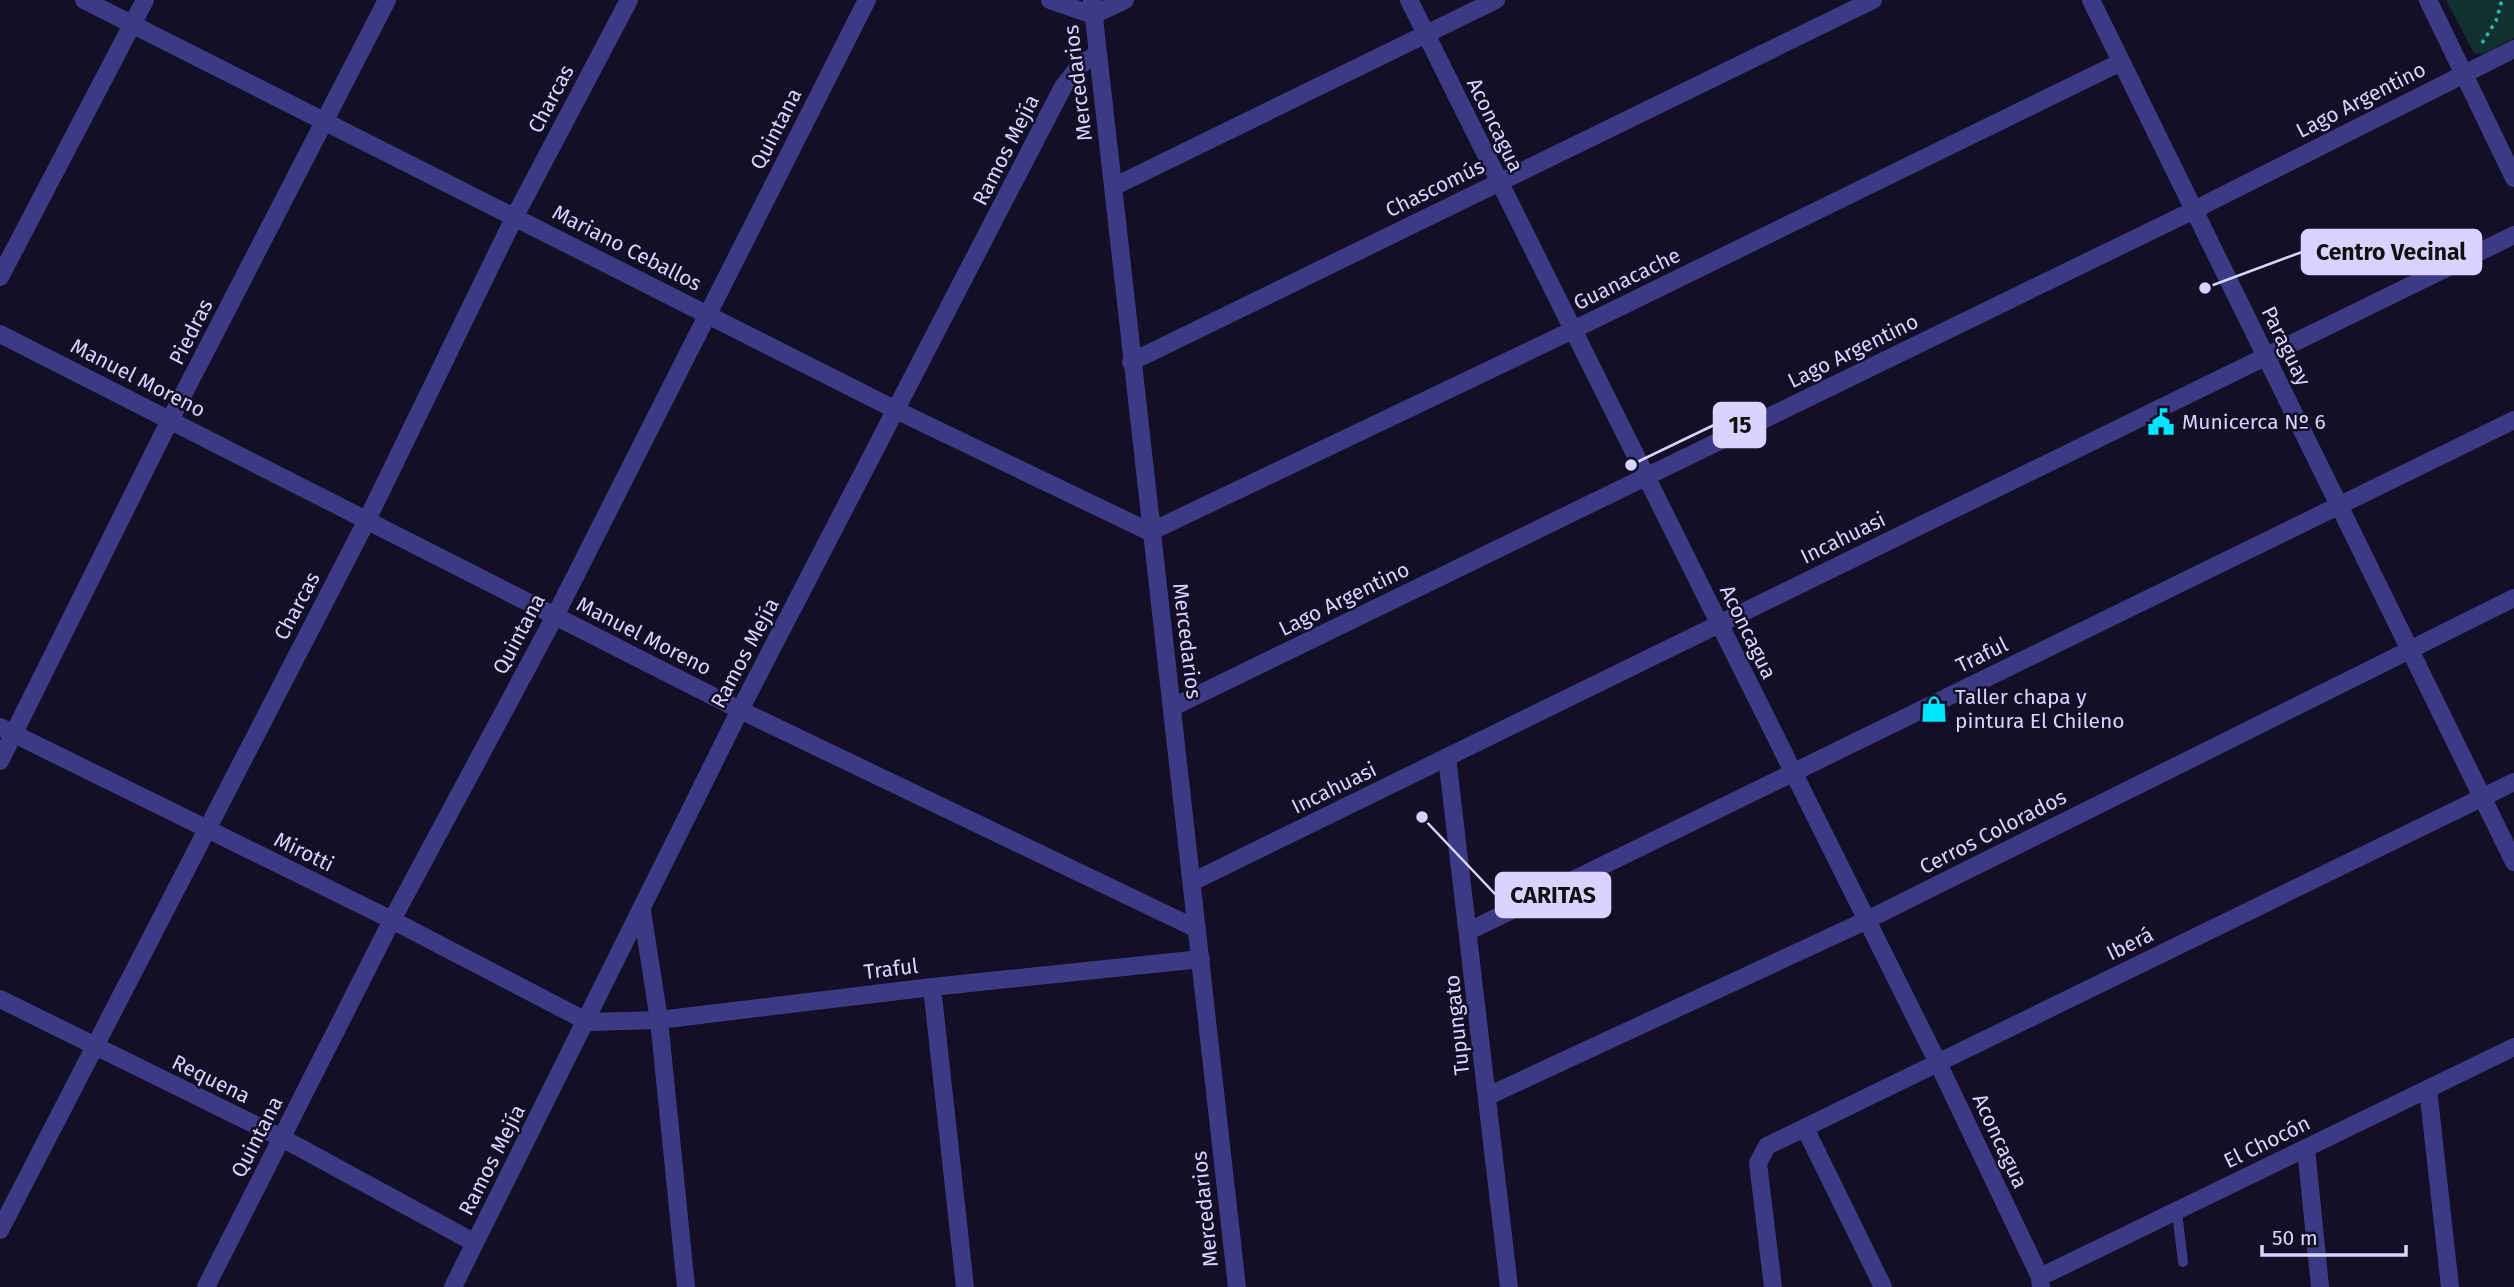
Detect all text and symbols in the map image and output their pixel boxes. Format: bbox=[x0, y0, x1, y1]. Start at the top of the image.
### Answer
street label: Mercedarios bbox=[1058, 23, 1098, 142]
street label: Lago Argentino bbox=[2292, 56, 2430, 144]
street label: Charcas bbox=[522, 60, 580, 138]
street label: Aconcagua bbox=[1461, 74, 1529, 176]
street label: Quintana bbox=[745, 84, 807, 174]
street label: Ramos Mejía bbox=[967, 90, 1045, 210]
street label: Chascomús bbox=[1381, 153, 1489, 223]
street label: Mariano Ceballos bbox=[548, 199, 706, 297]
callout: Centro Vecinal bbox=[2302, 230, 2481, 274]
text: Centro Vecinal bbox=[2316, 238, 2466, 266]
street label: Guanacache bbox=[1569, 242, 1685, 316]
street label: Piedras bbox=[163, 295, 219, 369]
street label: Paraguay bbox=[2256, 302, 2317, 391]
street label: Lago Argentino bbox=[1783, 308, 1923, 394]
street label: Manuel Moreno bbox=[66, 333, 210, 423]
callout: 15 bbox=[1714, 403, 1765, 447]
public building icon: Municerca Nº 6 bbox=[2146, 407, 2176, 437]
place label: Municerca Nº 6 bbox=[2182, 409, 2326, 435]
text: 15 bbox=[1729, 411, 1752, 439]
street label: Incahuasi bbox=[1796, 506, 1890, 570]
street label: Lago Argentino bbox=[1274, 556, 1414, 642]
street label: Charcas bbox=[268, 567, 326, 645]
street label: Aconcagua bbox=[1714, 581, 1782, 683]
street label: Mercedarios bbox=[1167, 582, 1207, 701]
street label: Quintana bbox=[487, 589, 551, 679]
street label: Manuel Moreno bbox=[572, 591, 716, 681]
street label: Ramos Mejía bbox=[705, 594, 785, 712]
street label: Traful bbox=[1952, 631, 2012, 679]
place label: Taller chapa y pintura El Chileno bbox=[1955, 684, 2125, 734]
shop icon: Taller chapa y pintura El Chileno bbox=[1919, 694, 1949, 724]
street label: Incahuasi bbox=[1287, 756, 1381, 820]
street label: Cerros Colorados bbox=[1915, 784, 2071, 880]
street label: Mirotti bbox=[270, 826, 338, 878]
callout: CARITAS bbox=[1496, 873, 1610, 917]
text: CARITAS bbox=[1510, 881, 1596, 909]
street label: Iberá bbox=[2102, 922, 2158, 966]
street label: Traful bbox=[862, 953, 920, 985]
street label: Tupungato bbox=[1439, 974, 1475, 1076]
street label: Requena bbox=[168, 1049, 254, 1109]
street label: Aconcagua bbox=[1967, 1089, 2033, 1193]
street label: Quintana bbox=[226, 1092, 288, 1182]
street label: Ramos Mejía bbox=[453, 1100, 531, 1220]
street label: El Chocón bbox=[2219, 1110, 2315, 1174]
street label: Mercedarios bbox=[1186, 1150, 1224, 1268]
scale bar bbox=[2262, 1214, 2406, 1258]
text: 50 m bbox=[2272, 1225, 2318, 1251]

